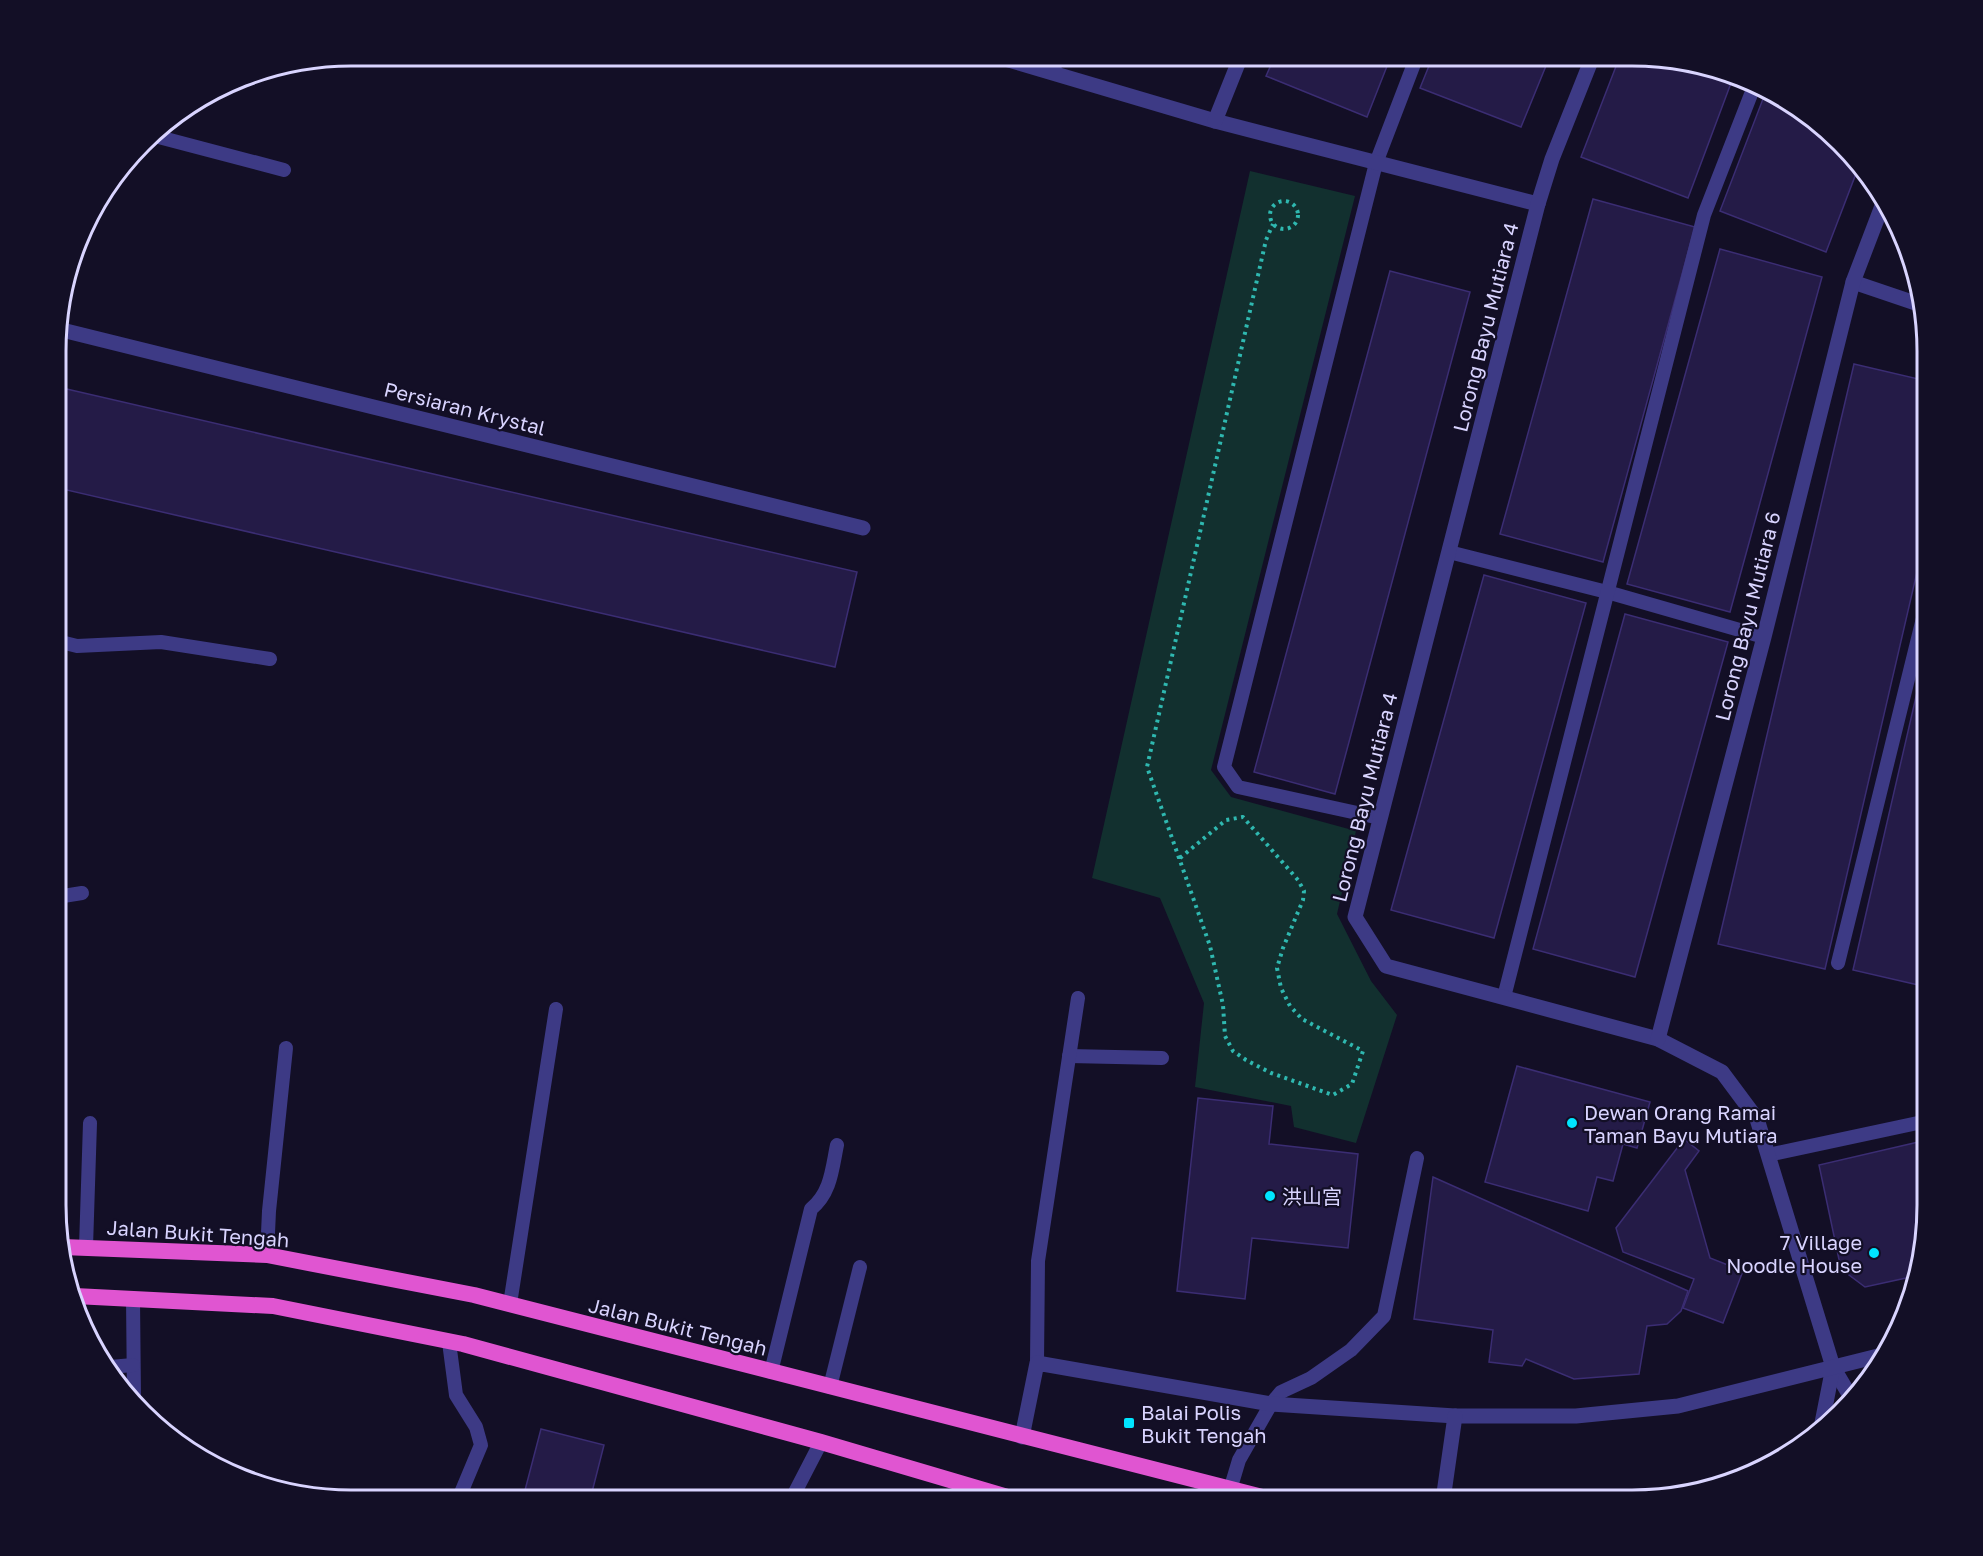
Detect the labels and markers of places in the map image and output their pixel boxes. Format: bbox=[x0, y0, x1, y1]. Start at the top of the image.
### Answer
place label: Dewan Orang Ramai Taman Bayu Mutiara bbox=[1584, 1100, 1778, 1147]
marker: Dewan Orang Ramai Taman Bayu Mutiara bbox=[1565, 1116, 1579, 1130]
place label: 洪山宫 bbox=[1282, 1184, 1342, 1208]
marker: 洪山宫 bbox=[1263, 1189, 1277, 1203]
place label: 7 Village Noodle House bbox=[1726, 1230, 1862, 1277]
marker: 7 Village Noodle House bbox=[1867, 1246, 1881, 1260]
place label: Balai Polis Bukit Tengah bbox=[1141, 1400, 1267, 1447]
marker: Balai Polis Bukit Tengah bbox=[1122, 1416, 1136, 1430]

